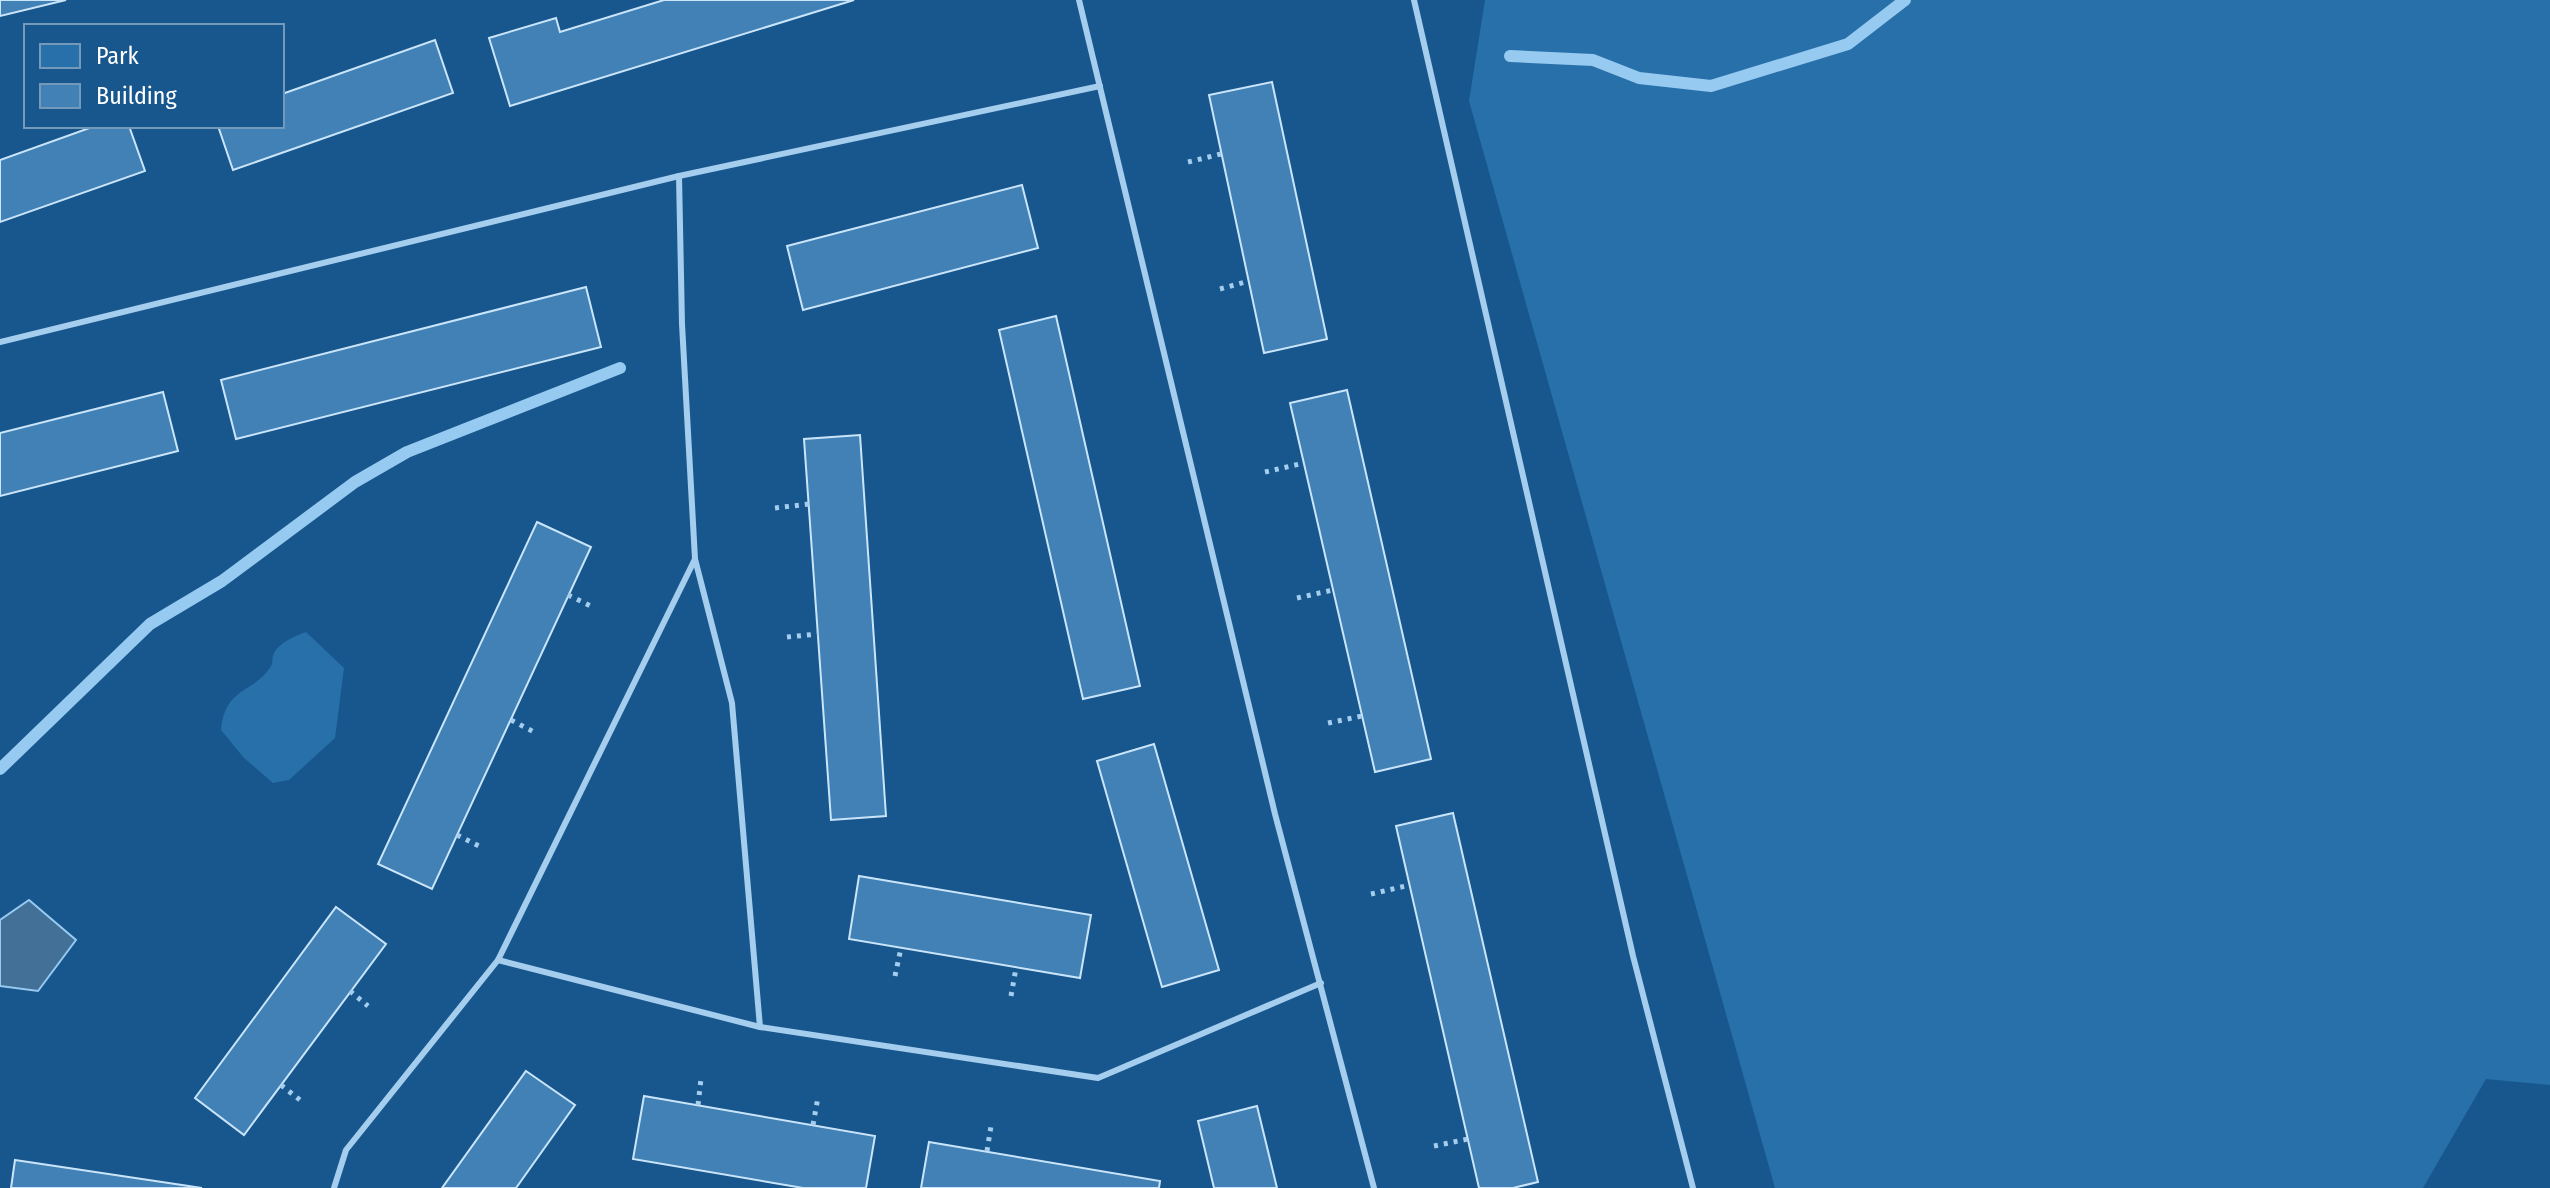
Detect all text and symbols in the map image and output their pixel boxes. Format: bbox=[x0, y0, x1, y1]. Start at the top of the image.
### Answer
legend bbox=[24, 24, 284, 128]
text: Park bbox=[96, 42, 139, 70]
text: Building bbox=[96, 82, 178, 110]

